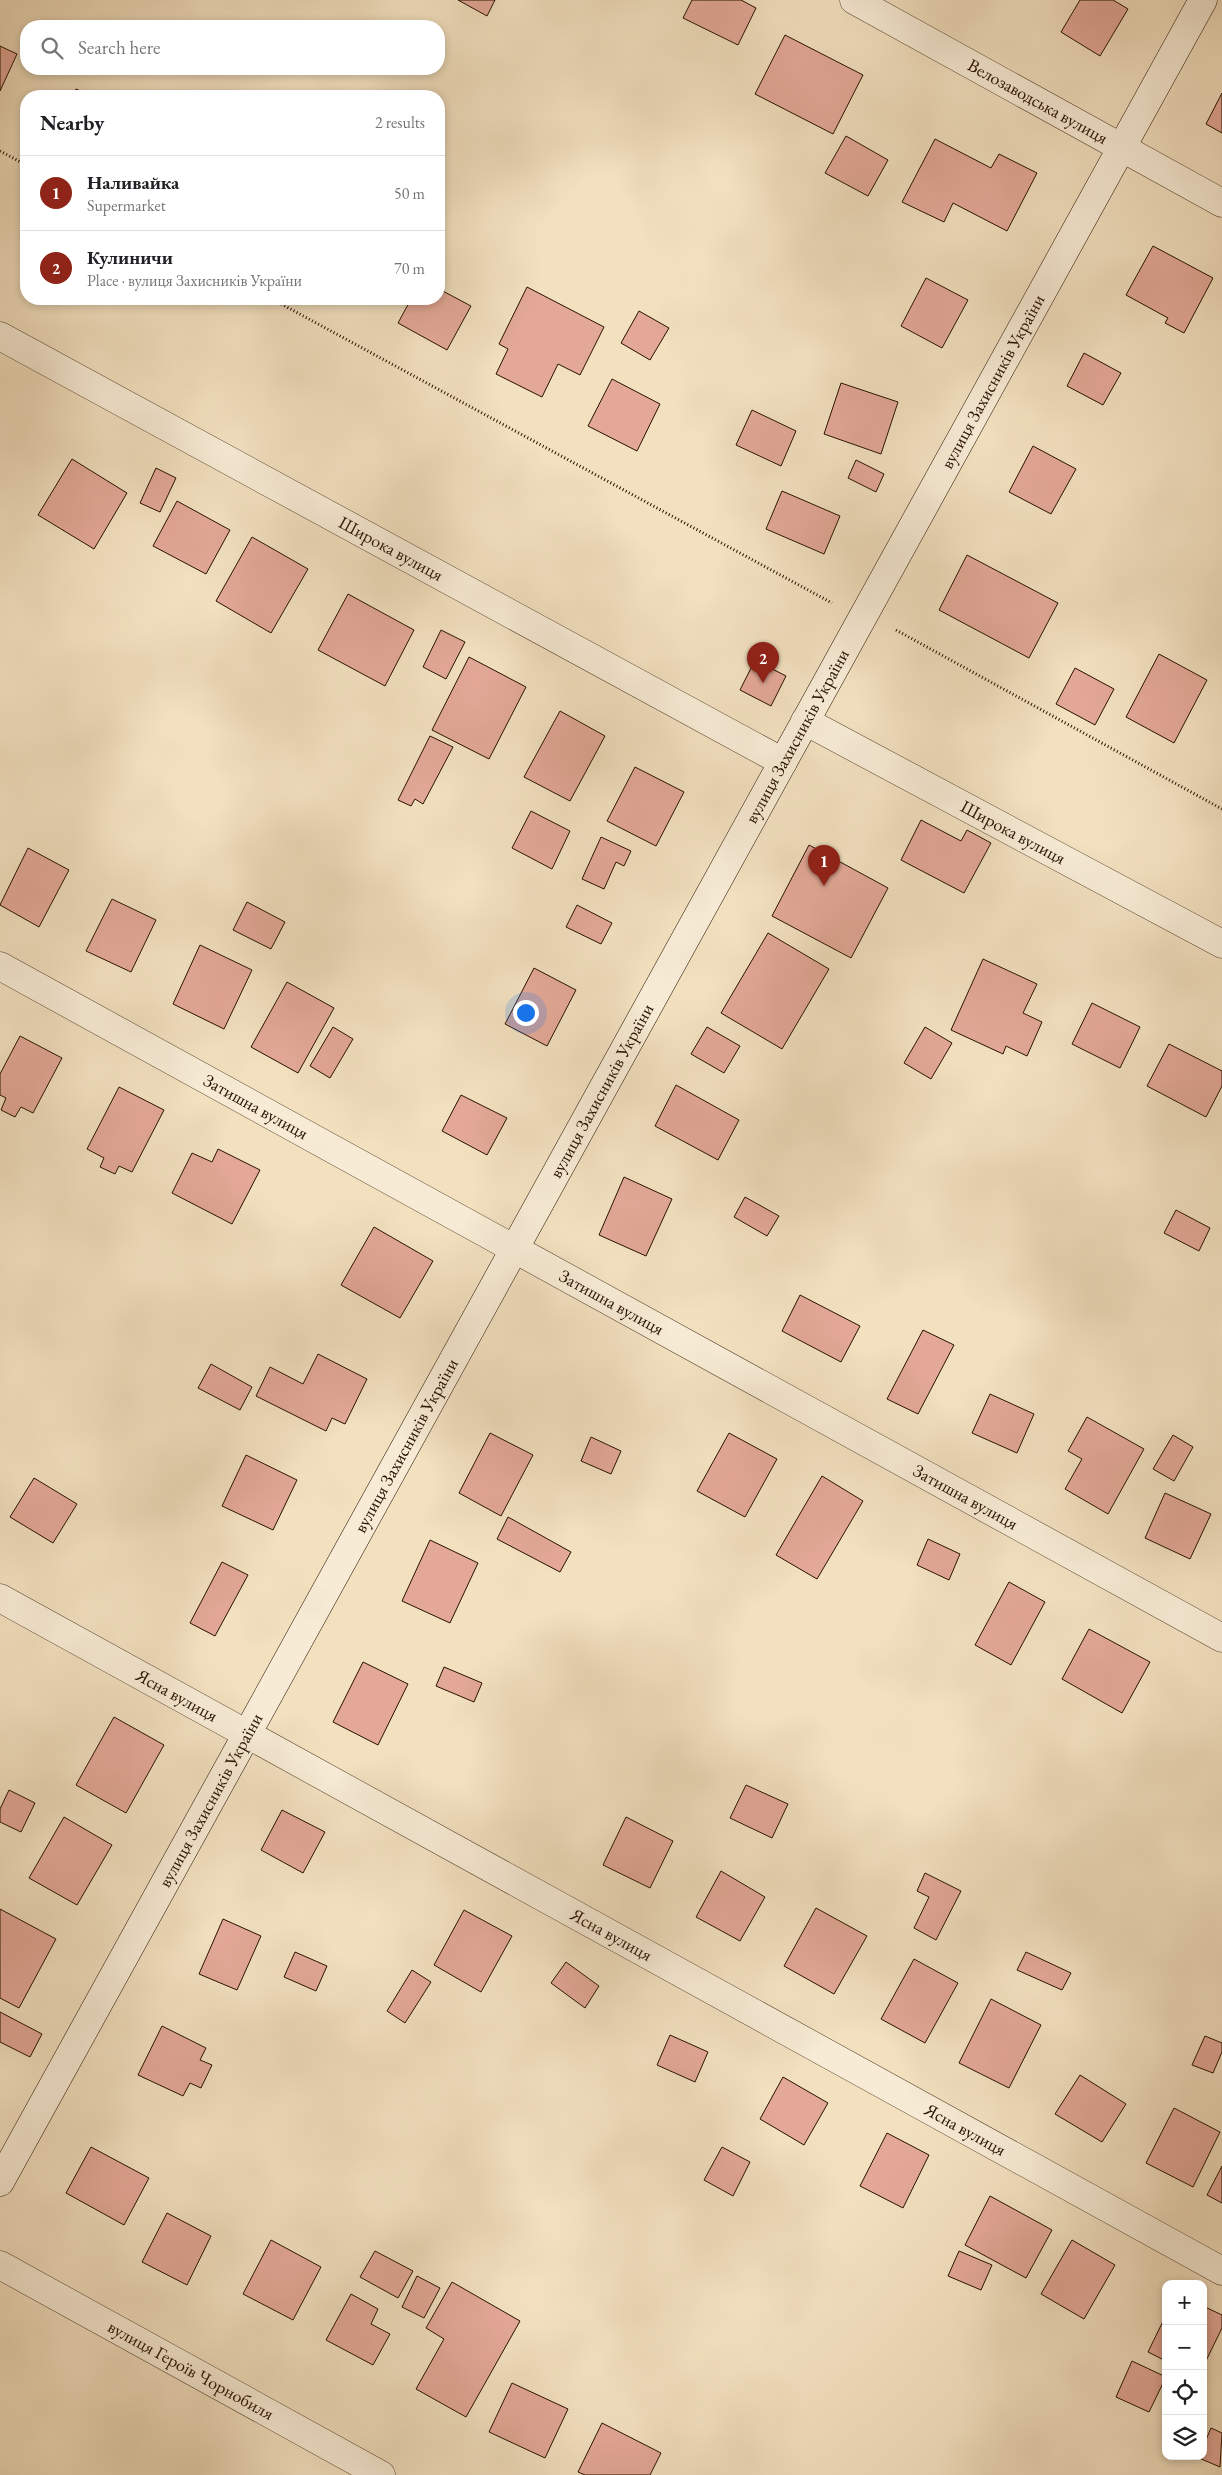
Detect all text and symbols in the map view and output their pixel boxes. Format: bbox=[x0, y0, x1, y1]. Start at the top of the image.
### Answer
search box bbox=[20, 20, 445, 75]
icon: search bbox=[38, 34, 66, 62]
text: Search here bbox=[78, 35, 160, 60]
street label: Велозаводська вулиця bbox=[964, 53, 1112, 149]
text: Nearby bbox=[40, 109, 104, 136]
text: 2 results bbox=[375, 112, 425, 133]
text: Наливайка bbox=[87, 170, 179, 195]
text: 1 bbox=[52, 183, 60, 204]
text: 50 m bbox=[394, 183, 425, 204]
text: Supermarket bbox=[87, 195, 166, 216]
text: Кулиничи bbox=[87, 245, 173, 270]
text: 2 bbox=[52, 258, 60, 279]
text: 70 m bbox=[394, 258, 425, 279]
text: Place · вулиця Захисників України bbox=[87, 270, 302, 291]
street label: вулиця Захисників України bbox=[935, 290, 1050, 473]
street label: Широка вулиця bbox=[335, 510, 448, 586]
pin: 2 bbox=[747, 642, 779, 683]
street label: вулиця Захисників України bbox=[739, 644, 854, 827]
street label: Широка вулиця bbox=[957, 794, 1070, 869]
pin: 1 bbox=[808, 845, 840, 886]
street label: вулиця Захисників України bbox=[544, 999, 659, 1182]
your location bbox=[513, 1000, 539, 1026]
street label: Затишна вулиця bbox=[200, 1068, 313, 1144]
street label: Затишна вулиця bbox=[555, 1264, 668, 1340]
street label: вулиця Захисників України bbox=[348, 1354, 463, 1537]
street label: Затишна вулиця bbox=[909, 1458, 1022, 1535]
street label: Ясна вулиця bbox=[131, 1663, 222, 1727]
street label: вулиця Захисників України bbox=[153, 1708, 268, 1891]
street label: Ясна вулиця bbox=[566, 1902, 656, 1966]
street label: Ясна вулиця bbox=[920, 2097, 1010, 2161]
map controls bbox=[1162, 2280, 1207, 2460]
button: + bbox=[1162, 2280, 1207, 2325]
street label: вулиця Героїв Чорнобиля bbox=[104, 2315, 278, 2425]
button: − bbox=[1162, 2325, 1207, 2370]
button: locate bbox=[1162, 2370, 1207, 2415]
button: layers bbox=[1162, 2415, 1207, 2460]

